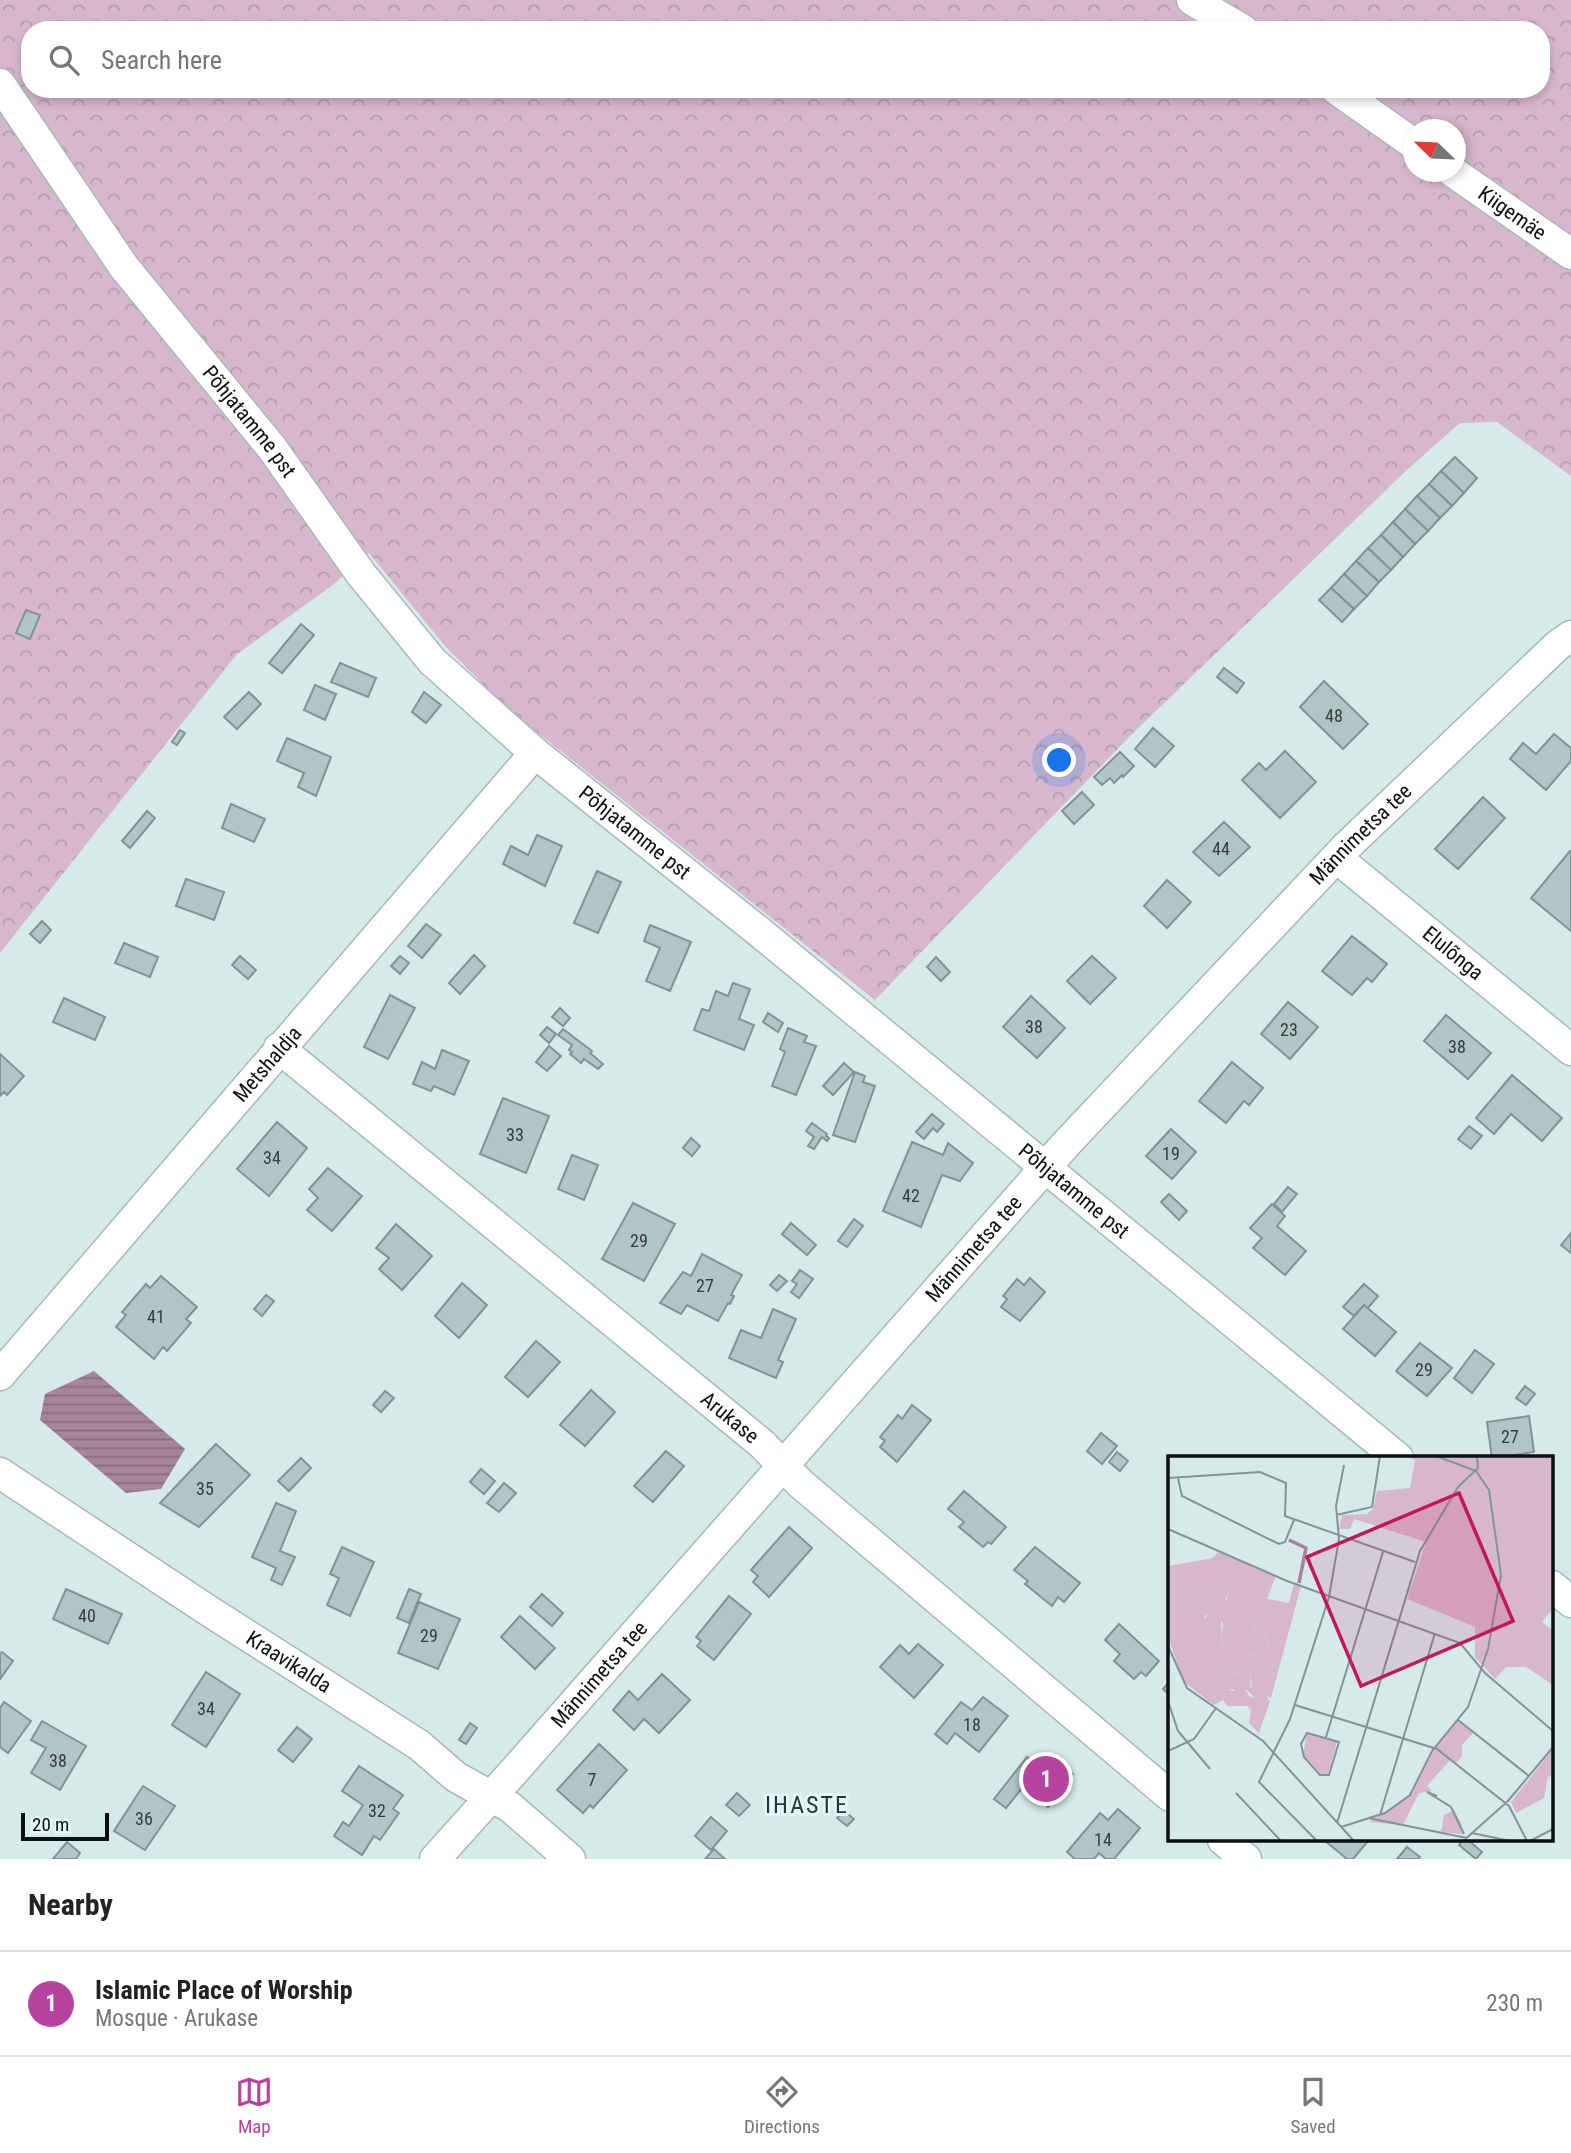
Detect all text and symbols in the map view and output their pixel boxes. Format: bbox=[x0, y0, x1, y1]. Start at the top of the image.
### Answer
search box bbox=[21, 21, 1550, 98]
icon: search bbox=[45, 41, 83, 79]
text: Search here bbox=[101, 45, 222, 75]
north arrow bbox=[1403, 119, 1466, 182]
street label: Kiigemäe bbox=[1474, 181, 1551, 245]
street label: Põhjatamme pst bbox=[198, 361, 301, 482]
house number: 48 bbox=[1325, 705, 1343, 726]
your location bbox=[1042, 743, 1076, 777]
street label: Männimetsa tee bbox=[1305, 779, 1417, 890]
street label: Põhjatamme pst bbox=[574, 781, 695, 884]
house number: 44 bbox=[1212, 838, 1230, 859]
street label: Elulõnga bbox=[1418, 921, 1488, 985]
house number: 38 bbox=[1025, 1016, 1043, 1037]
house number: 23 bbox=[1280, 1019, 1298, 1040]
street label: Metshaldja bbox=[228, 1022, 306, 1107]
house number: 38 bbox=[1448, 1036, 1466, 1057]
house number: 33 bbox=[506, 1124, 524, 1145]
street label: Põhjatamme pst bbox=[1014, 1139, 1134, 1243]
house number: 19 bbox=[1162, 1143, 1180, 1164]
house number: 34 bbox=[263, 1147, 281, 1168]
house number: 42 bbox=[902, 1185, 920, 1206]
street label: Männimetsa tee bbox=[921, 1191, 1027, 1307]
house number: 29 bbox=[630, 1230, 648, 1251]
house number: 27 bbox=[696, 1275, 714, 1296]
house number: 41 bbox=[147, 1306, 165, 1327]
house number: 29 bbox=[1415, 1359, 1433, 1380]
street label: Arukase bbox=[696, 1387, 764, 1448]
house number: 27 bbox=[1501, 1426, 1519, 1447]
inset map bbox=[1168, 1456, 1554, 1842]
house number: 35 bbox=[196, 1478, 214, 1499]
house number: 40 bbox=[78, 1605, 96, 1626]
street label: Männimetsa tee bbox=[546, 1616, 652, 1732]
house number: 29 bbox=[420, 1625, 438, 1646]
street label: Kraavikalda bbox=[242, 1626, 336, 1698]
house number: 34 bbox=[197, 1698, 215, 1719]
house number: 18 bbox=[963, 1714, 981, 1735]
house number: 38 bbox=[49, 1750, 67, 1771]
pin: 1 bbox=[1023, 1753, 1069, 1805]
house number: 7 bbox=[588, 1769, 597, 1790]
district label: IHASTE bbox=[765, 1791, 849, 1819]
house number: 32 bbox=[368, 1800, 386, 1821]
house number: 36 bbox=[135, 1808, 153, 1829]
scale bar bbox=[21, 1810, 108, 1842]
text: 20 m bbox=[32, 1813, 69, 1836]
house number: 14 bbox=[1094, 1829, 1112, 1850]
text: Nearby bbox=[28, 1887, 113, 1922]
text: Islamic Place of Worship bbox=[95, 1975, 353, 2005]
text: 1 bbox=[45, 1990, 57, 2017]
text: 230 m bbox=[1486, 1990, 1543, 2017]
text: Mosque · Arukase bbox=[95, 2005, 258, 2032]
tab: Map bbox=[235, 2073, 273, 2138]
tab: Directions bbox=[744, 2073, 820, 2138]
tab: Saved bbox=[1290, 2073, 1336, 2138]

